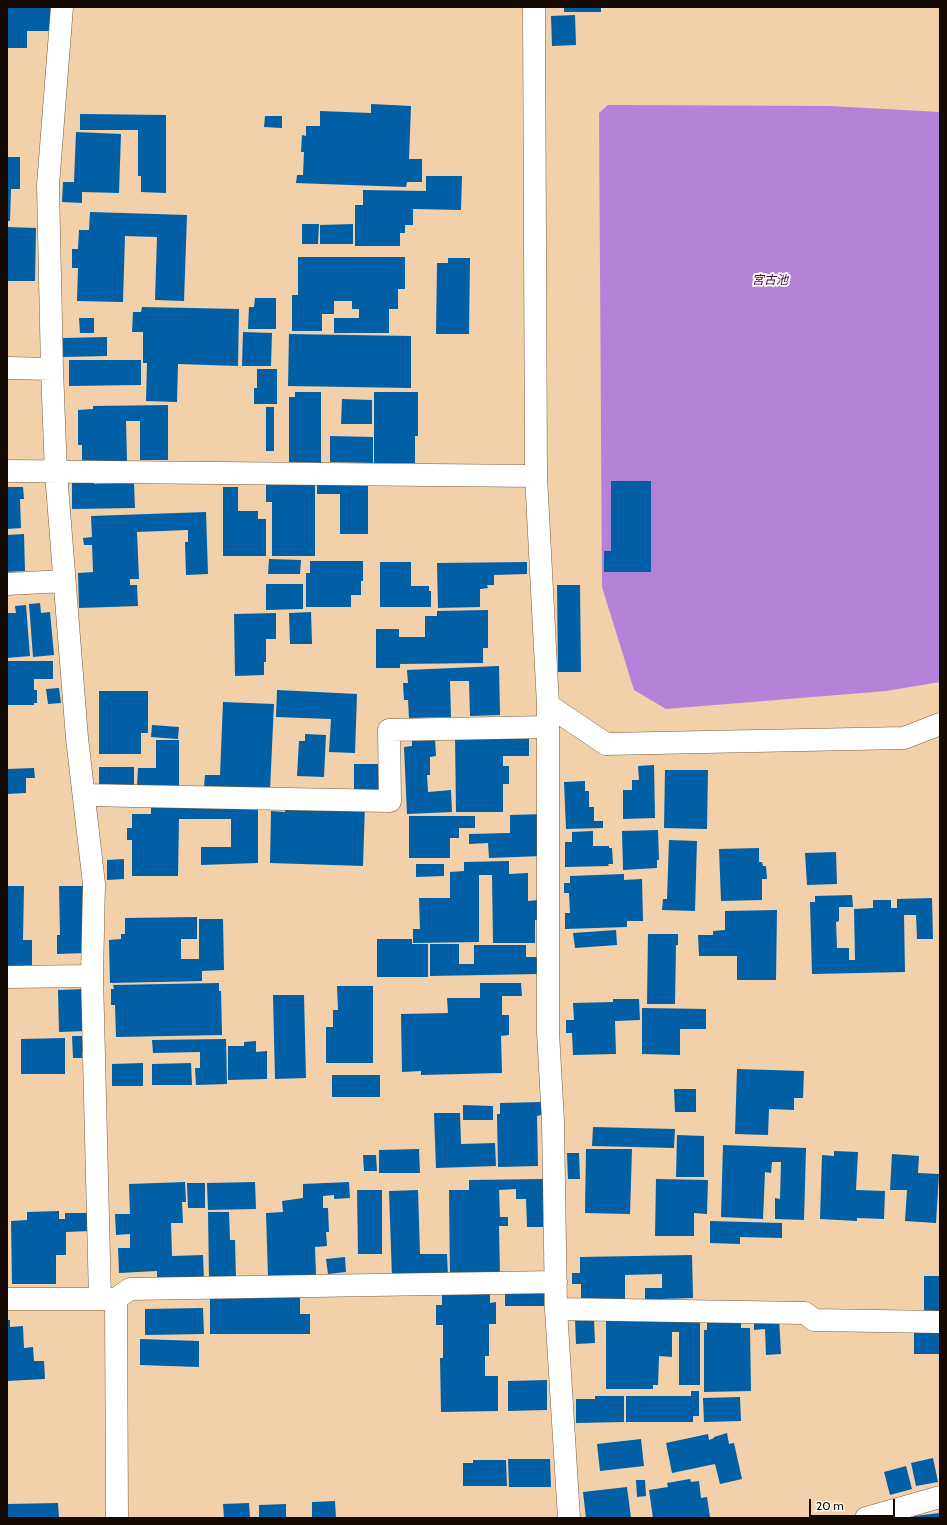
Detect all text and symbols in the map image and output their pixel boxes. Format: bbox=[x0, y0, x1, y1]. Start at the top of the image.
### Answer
water label: 宮古池 bbox=[752, 273, 788, 287]
scale bar bbox=[811, 1491, 897, 1517]
text: 20 m bbox=[816, 1498, 844, 1513]

